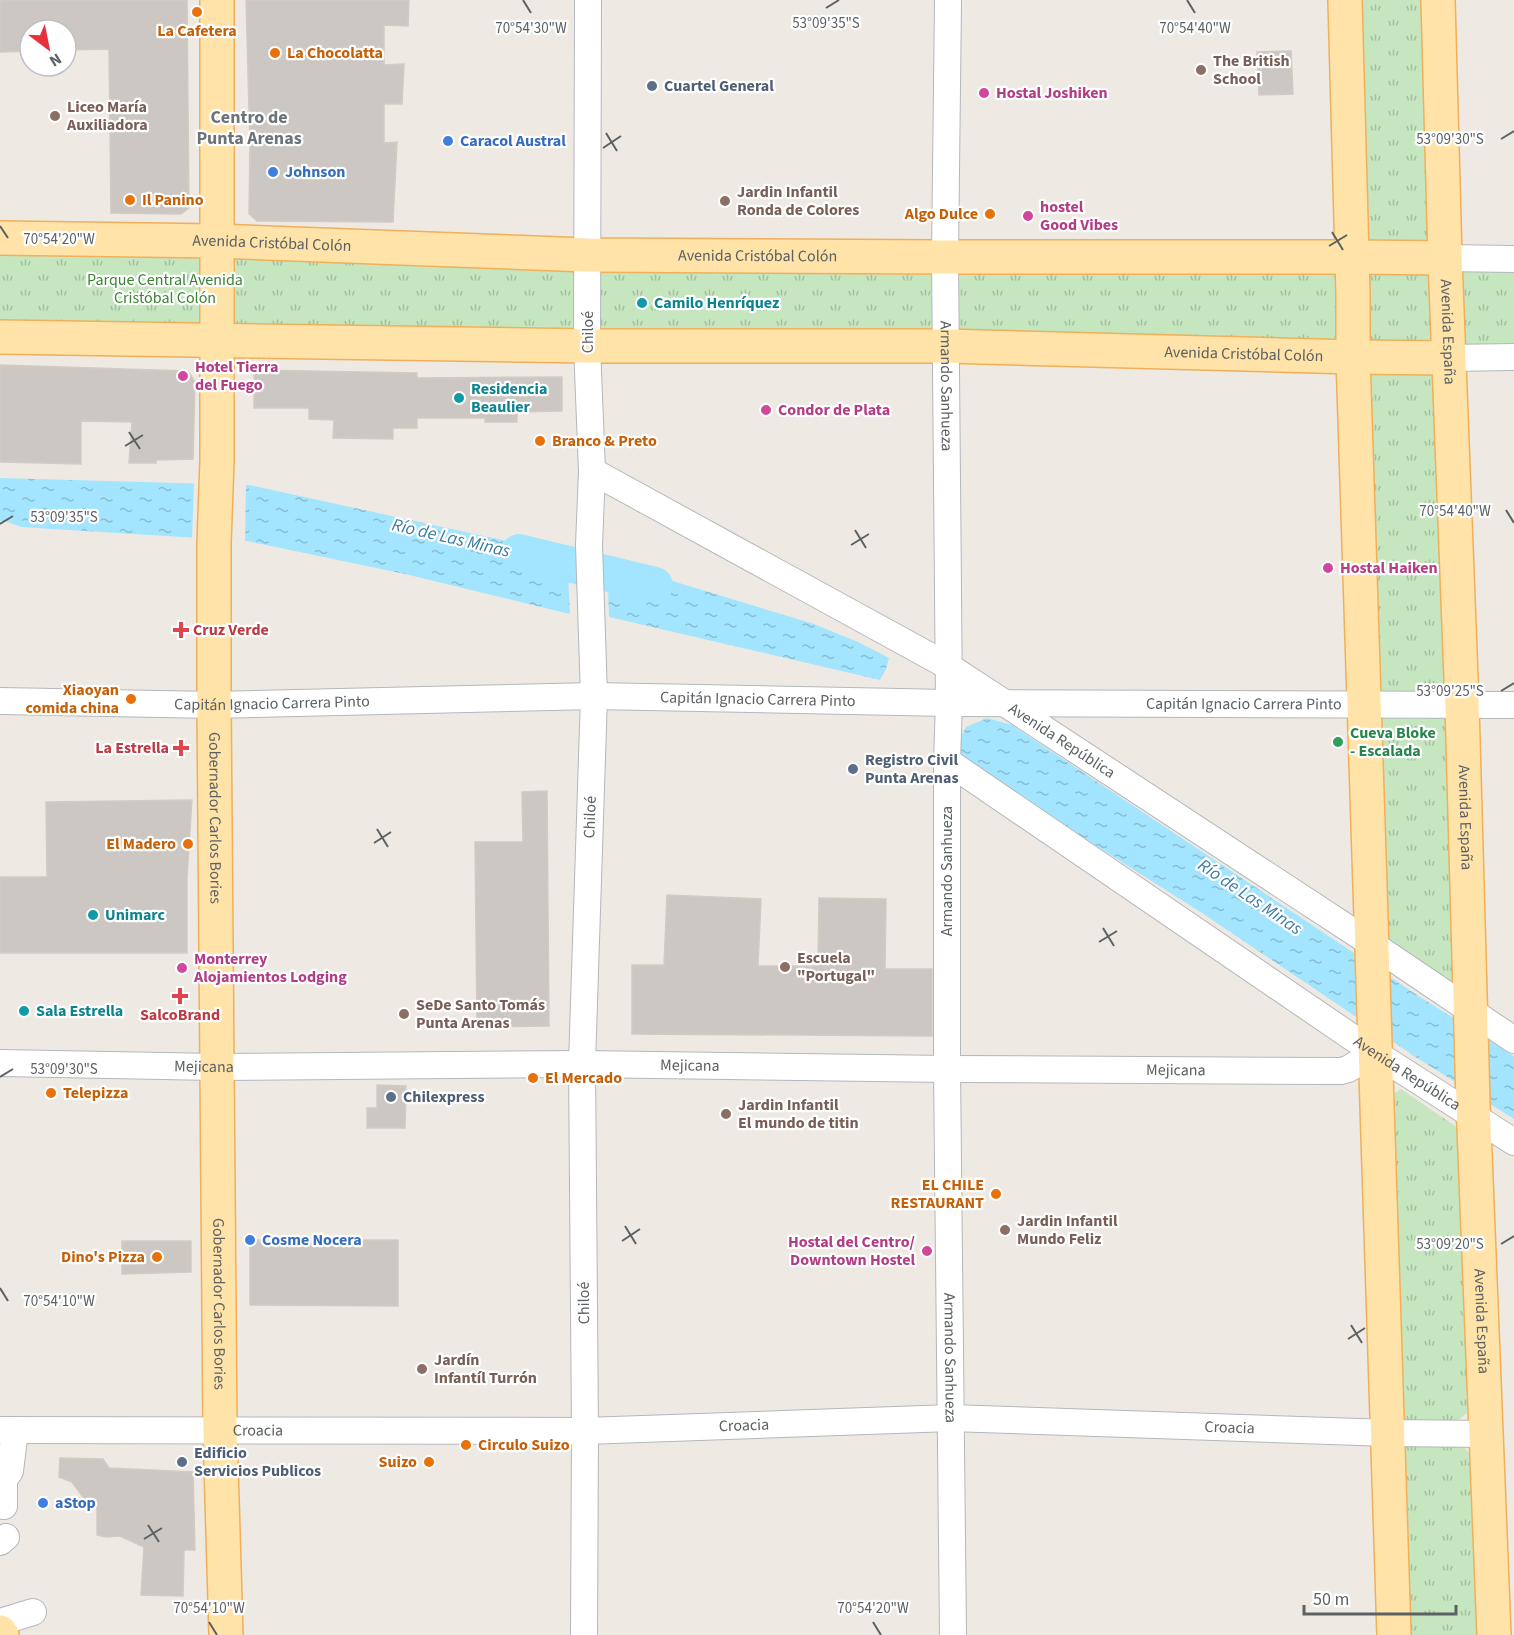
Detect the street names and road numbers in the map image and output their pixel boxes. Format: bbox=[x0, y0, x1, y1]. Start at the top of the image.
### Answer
street label: Avenida Cristóbal Colón bbox=[192, 230, 352, 257]
street label: Avenida Cristóbal Colón bbox=[678, 245, 837, 267]
street label: Avenida España bbox=[1435, 279, 1461, 385]
street label: Chiloé bbox=[577, 311, 599, 353]
street label: Armando Sanhueza bbox=[935, 321, 958, 451]
street label: Avenida Cristóbal Colón bbox=[1164, 341, 1324, 367]
street label: Capitán Ignacio Carrera Pinto bbox=[660, 686, 856, 712]
street label: Capitán Ignacio Carrera Pinto bbox=[174, 690, 370, 716]
street label: Capitán Ignacio Carrera Pinto bbox=[1146, 693, 1342, 715]
street label: Avenida República bbox=[1004, 698, 1119, 784]
street label: Gobernador Carlos Bories bbox=[203, 732, 227, 904]
street label: Avenida España bbox=[1453, 764, 1478, 871]
street label: Chiloé bbox=[578, 795, 602, 839]
street label: Armando Sanhueza bbox=[936, 806, 958, 936]
street label: Avenida República bbox=[1349, 1030, 1465, 1116]
street label: Mejicana bbox=[660, 1054, 720, 1077]
street label: Mejicana bbox=[174, 1055, 234, 1078]
street label: Mejicana bbox=[1146, 1059, 1206, 1081]
street label: Gobernador Carlos Bories bbox=[207, 1218, 231, 1390]
street label: Avenida España bbox=[1469, 1268, 1495, 1374]
street label: Chiloé bbox=[573, 1282, 595, 1324]
street label: Armando Sanhueza bbox=[938, 1293, 962, 1423]
street label: Croacia bbox=[718, 1413, 769, 1437]
street label: Croacia bbox=[1204, 1416, 1255, 1439]
street label: Croacia bbox=[233, 1419, 283, 1441]

